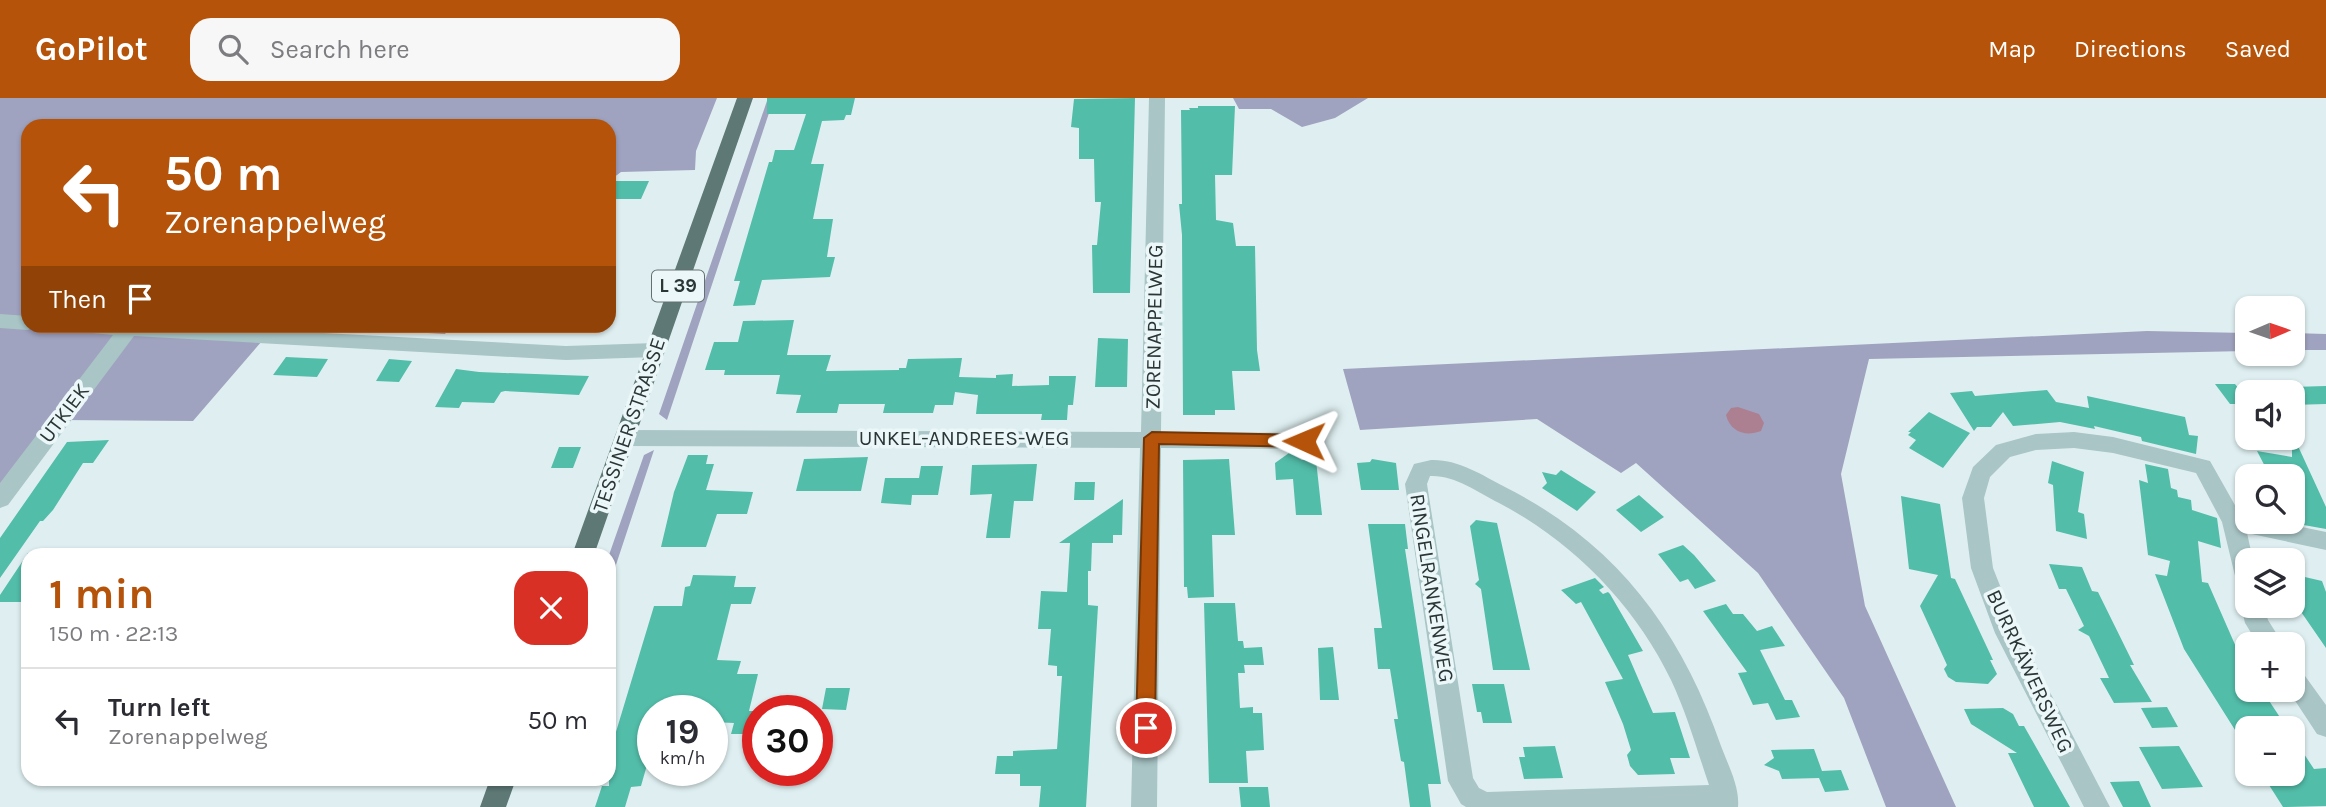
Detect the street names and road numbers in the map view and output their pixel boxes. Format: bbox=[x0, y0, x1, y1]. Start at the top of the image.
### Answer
street label: ZORENAPPELWEG bbox=[1141, 244, 1167, 410]
road number: L 39 bbox=[652, 270, 704, 302]
street label: TESSINER STRASSE bbox=[588, 335, 670, 515]
street label: UTKIEK bbox=[34, 379, 94, 447]
street label: UNKEL-ANDREES-WEG bbox=[859, 426, 1069, 450]
street label: RINGELRANKENWEG bbox=[1405, 492, 1459, 684]
street label: BURRKÄWERSWEG bbox=[1982, 586, 2078, 756]

